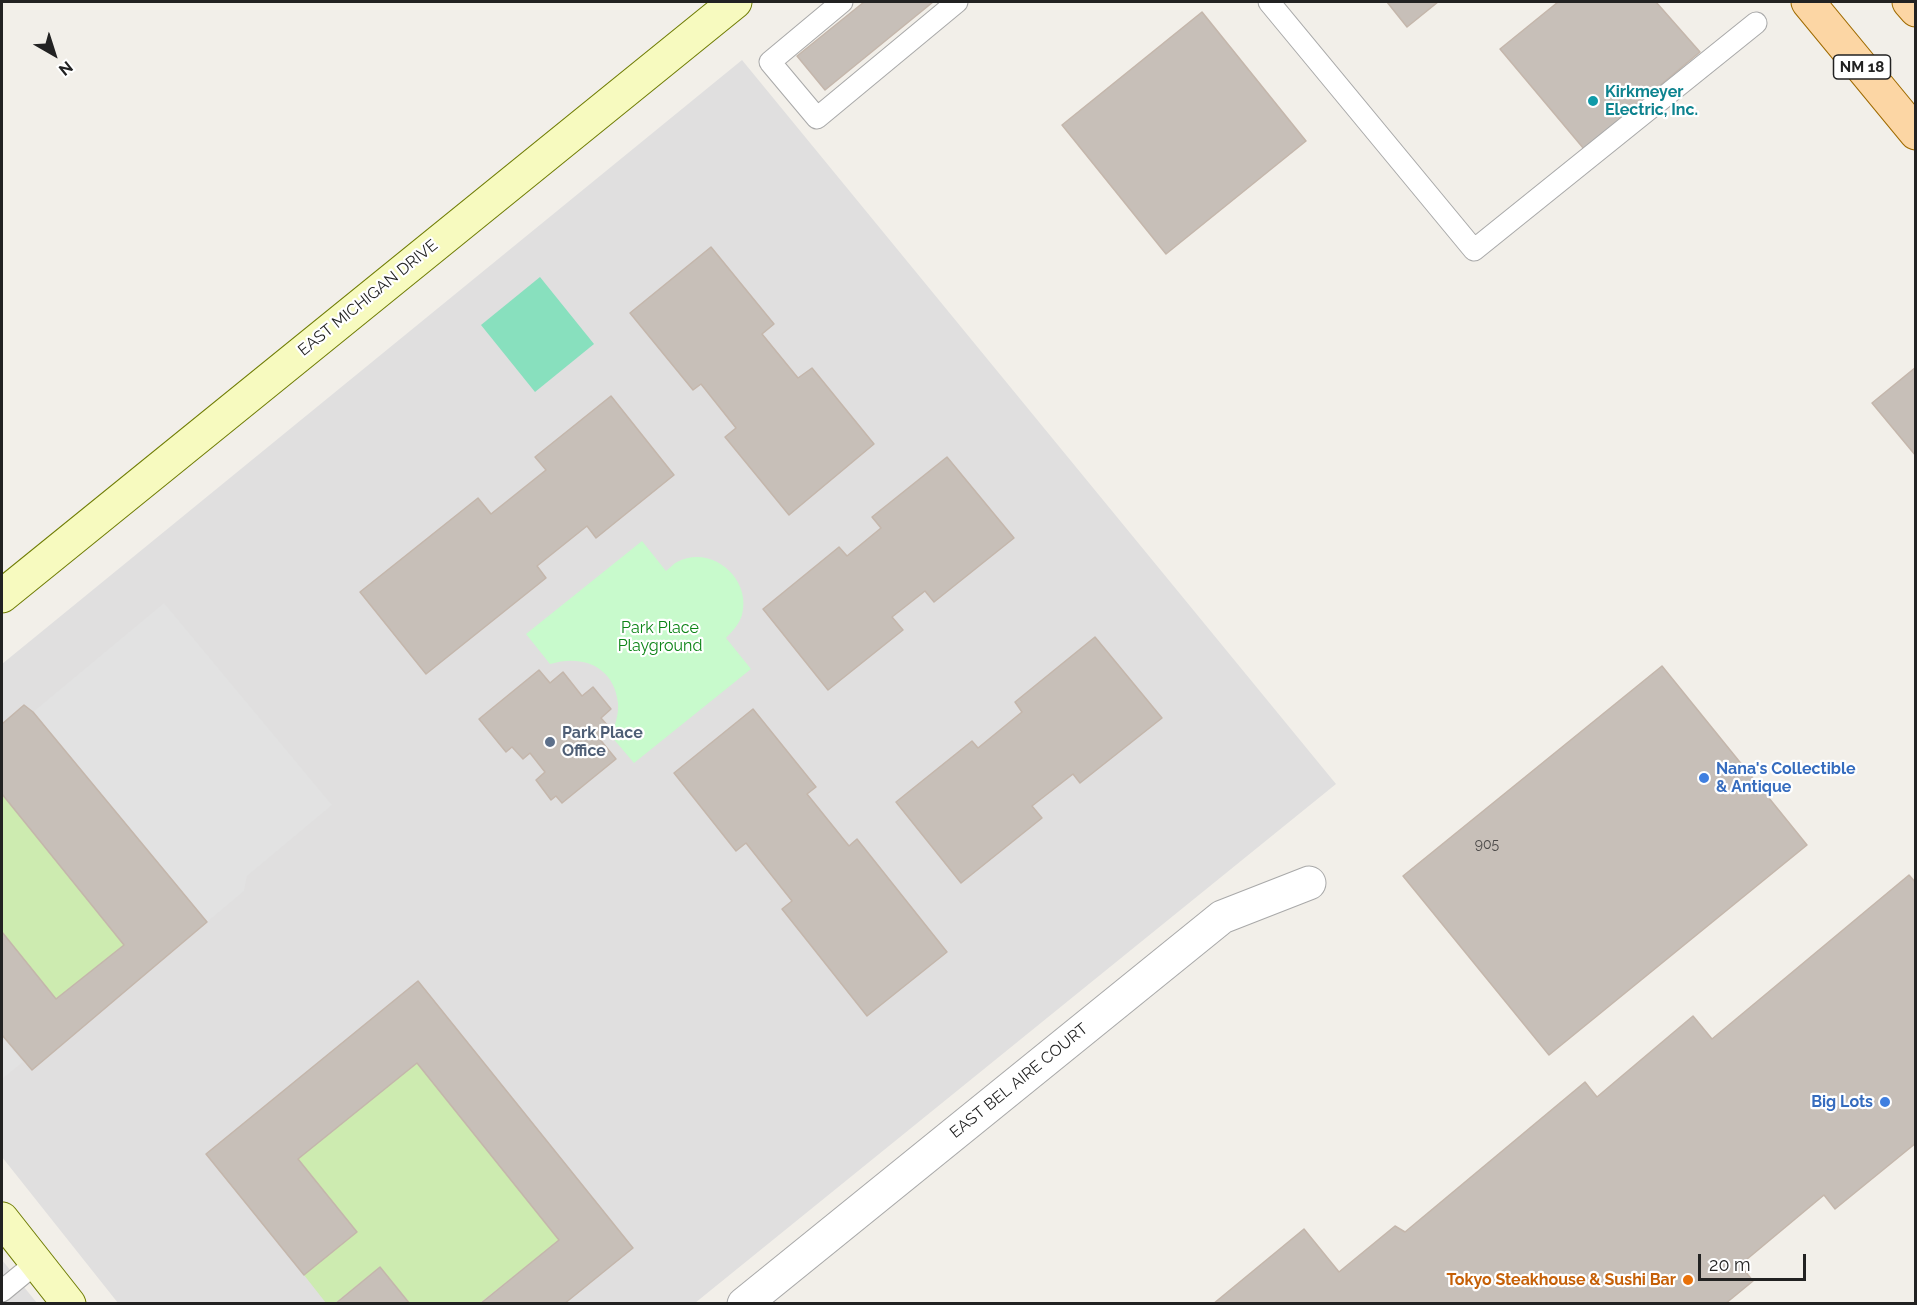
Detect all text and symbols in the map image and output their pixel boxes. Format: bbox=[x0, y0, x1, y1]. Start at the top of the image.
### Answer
north arrow bbox=[24, 24, 84, 84]
road number: NM 18 bbox=[1834, 55, 1890, 79]
text: N bbox=[55, 57, 76, 80]
place label: Kirkmeyer Electric, Inc. bbox=[1605, 82, 1698, 120]
marker: Kirkmeyer Electric, Inc. bbox=[1586, 94, 1600, 108]
street label: EAST MICHIGAN DRIVE bbox=[294, 236, 442, 360]
park label: Park Place Playground bbox=[618, 618, 702, 656]
place label: Park Place Office bbox=[562, 723, 643, 761]
marker: Park Place Office bbox=[543, 735, 557, 749]
place label: Nana's Collectible & Antique bbox=[1716, 759, 1856, 797]
marker: Nana's Collectible & Antique bbox=[1697, 771, 1711, 785]
house number: 905 bbox=[1475, 837, 1499, 853]
street label: EAST BEL AIRE COURT bbox=[946, 1019, 1092, 1143]
place label: Big Lots bbox=[1811, 1092, 1873, 1112]
marker: Big Lots bbox=[1878, 1095, 1892, 1109]
scale bar bbox=[1701, 1242, 1809, 1280]
text: 20 m bbox=[1709, 1254, 1751, 1275]
place label: Tokyo Steakhouse & Sushi Bar bbox=[1446, 1270, 1676, 1290]
marker: Tokyo Steakhouse & Sushi Bar bbox=[1681, 1273, 1695, 1287]

